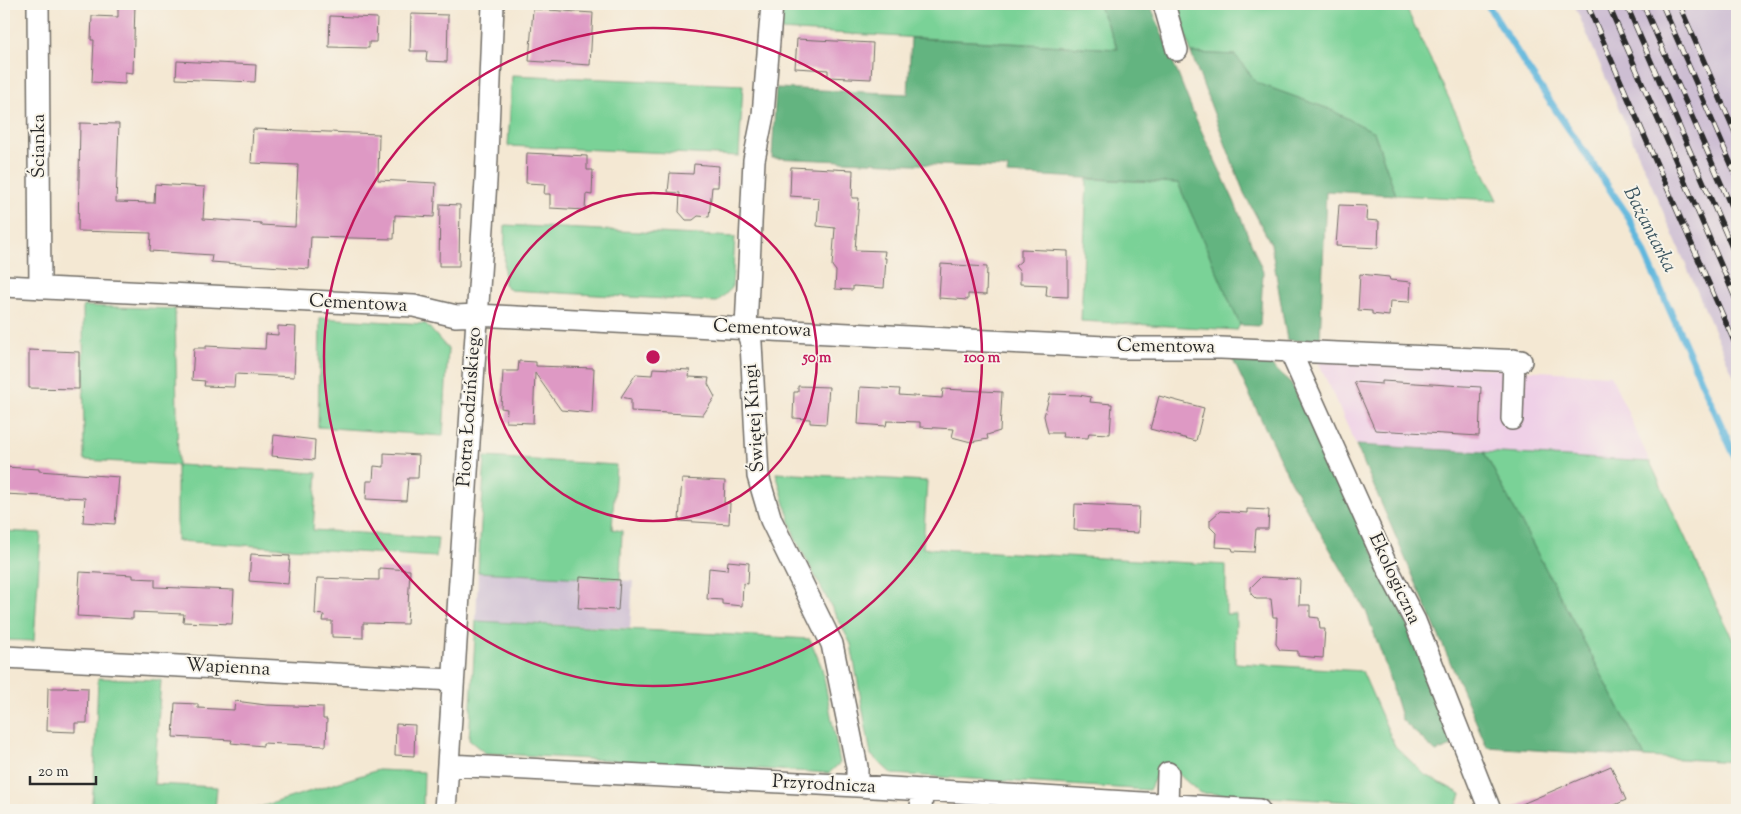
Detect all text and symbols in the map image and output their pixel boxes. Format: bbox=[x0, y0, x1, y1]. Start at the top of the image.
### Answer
street label: Ścianka bbox=[26, 114, 53, 178]
water label: Bażantarka bbox=[1615, 182, 1683, 278]
street label: Cementowa bbox=[308, 288, 408, 320]
street label: Cementowa bbox=[712, 313, 812, 345]
street label: Piotra Łodzińskiego bbox=[451, 326, 489, 488]
street label: Cementowa bbox=[1117, 333, 1216, 361]
centre of rings bbox=[644, 348, 662, 366]
text: 50 m bbox=[802, 348, 832, 369]
text: 100 m bbox=[964, 348, 1001, 369]
street label: Świętej Kingi bbox=[738, 363, 772, 473]
street label: Ekologiczna bbox=[1361, 529, 1427, 629]
street label: Wapienna bbox=[185, 652, 271, 684]
scale bar bbox=[30, 754, 96, 786]
text: 20 m bbox=[38, 762, 69, 783]
street label: Przyrodnicza bbox=[772, 769, 877, 801]

